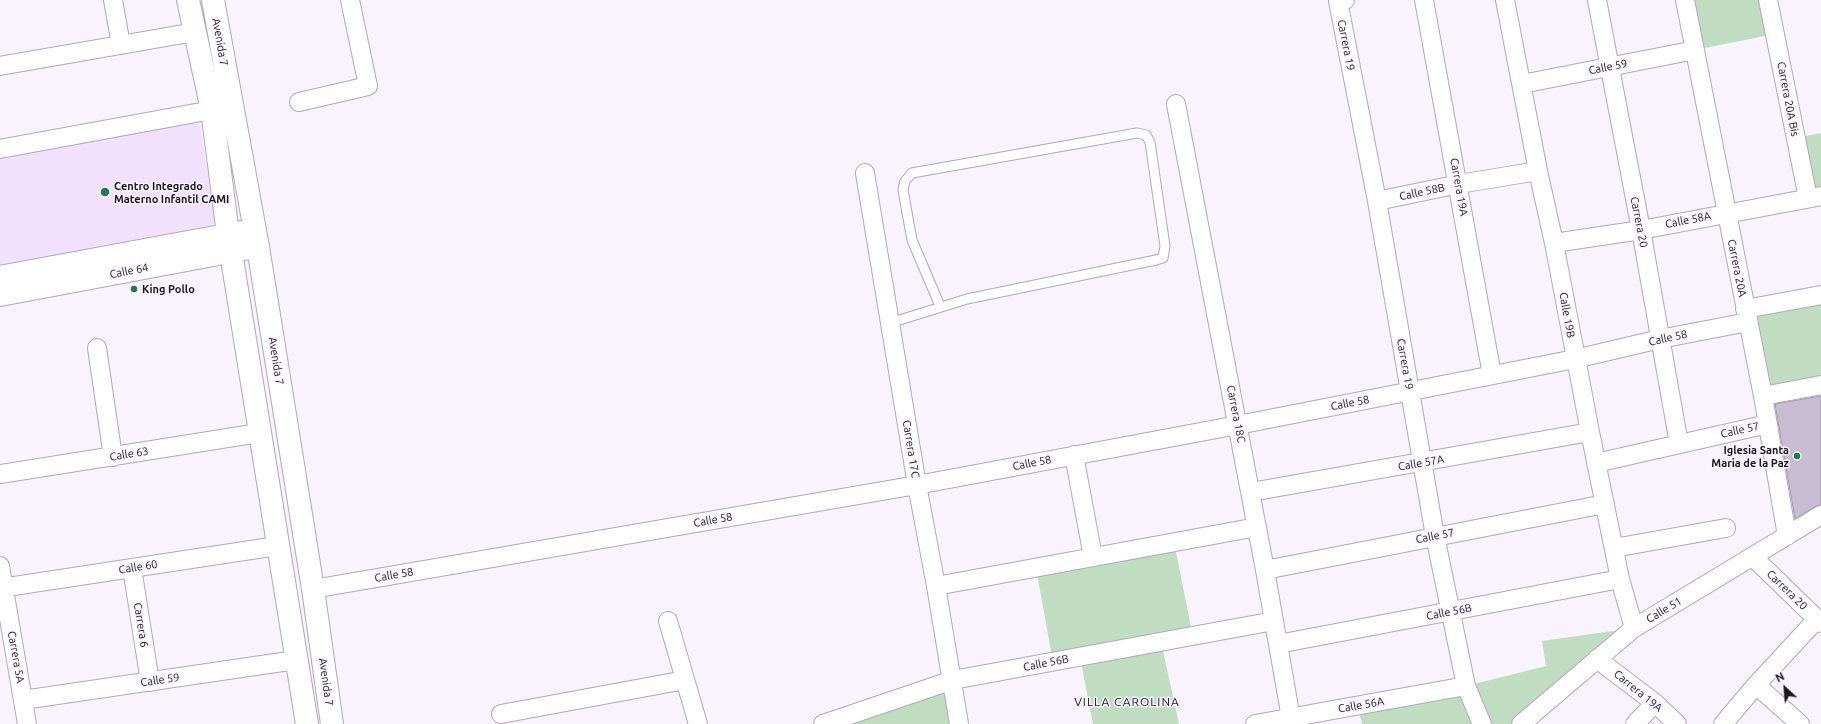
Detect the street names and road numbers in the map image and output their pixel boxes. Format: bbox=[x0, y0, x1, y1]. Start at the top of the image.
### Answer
street label: Avenida 7 bbox=[209, 17, 231, 67]
street label: Carrera 19 bbox=[1335, 18, 1357, 72]
street label: Calle 59 bbox=[1588, 57, 1628, 77]
street label: Carrera 20A Bis bbox=[1774, 61, 1802, 137]
street label: Carrera 19A bbox=[1447, 157, 1471, 217]
street label: Calle 58B bbox=[1398, 181, 1446, 203]
street label: Carrera 20 bbox=[1628, 195, 1650, 249]
street label: Calle 58A bbox=[1664, 209, 1712, 231]
street label: Carrera 20A bbox=[1725, 238, 1749, 298]
street label: Calle 64 bbox=[109, 261, 149, 281]
street label: Calle 19B bbox=[1556, 291, 1578, 339]
street label: Calle 58 bbox=[1647, 327, 1689, 349]
street label: Avenida 7 bbox=[266, 336, 286, 386]
street label: Carrera 19 bbox=[1394, 337, 1416, 391]
street label: Carrera 18C bbox=[1224, 384, 1248, 444]
street label: Calle 58 bbox=[1330, 393, 1370, 413]
street label: Carrera 17C bbox=[900, 419, 922, 479]
street label: Calle 57 bbox=[1719, 419, 1761, 441]
street label: Calle 63 bbox=[109, 444, 149, 464]
street label: Calle 57A bbox=[1397, 452, 1445, 474]
street label: Calle 58 bbox=[1012, 453, 1052, 473]
street label: Calle 58 bbox=[693, 510, 733, 530]
street label: Calle 57 bbox=[1415, 526, 1455, 546]
street label: Calle 60 bbox=[118, 557, 158, 577]
street label: Calle 58 bbox=[374, 565, 414, 585]
street label: Carrera 20 bbox=[1764, 567, 1810, 613]
street label: Calle 51 bbox=[1644, 594, 1684, 626]
street label: Calle 56B bbox=[1425, 601, 1473, 623]
street label: Carrera 6 bbox=[131, 602, 151, 648]
street label: Carrera 5A bbox=[5, 630, 27, 684]
street label: Calle 56B bbox=[1022, 652, 1070, 674]
street label: Avenida 7 bbox=[316, 657, 336, 707]
street label: Carrera 19A bbox=[1611, 667, 1665, 715]
street label: Calle 59 bbox=[140, 671, 180, 689]
street label: Calle 56A bbox=[1337, 694, 1385, 716]

